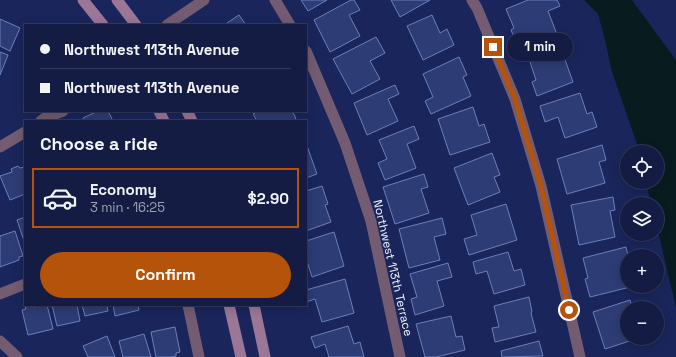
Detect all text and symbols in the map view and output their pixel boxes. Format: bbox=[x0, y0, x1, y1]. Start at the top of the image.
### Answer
callout: 1 min bbox=[507, 33, 573, 61]
route end bbox=[484, 38, 502, 56]
text: 1 min bbox=[524, 38, 556, 55]
text: Northwest 113th Avenue bbox=[64, 40, 239, 59]
text: Northwest 113th Avenue bbox=[64, 78, 239, 97]
text: Choose a ride bbox=[40, 132, 158, 155]
map controls bbox=[620, 145, 664, 345]
button: locate bbox=[620, 145, 664, 189]
icon: car bbox=[42, 180, 78, 216]
text: Economy bbox=[90, 180, 157, 199]
text: $2.90 bbox=[248, 189, 289, 208]
button: layers bbox=[620, 197, 664, 241]
street label: Northwest 113th Terrace bbox=[369, 198, 417, 338]
text: 3 min · 16:25 bbox=[90, 199, 165, 216]
button: + bbox=[620, 249, 664, 293]
button: Confirm bbox=[40, 252, 291, 298]
route start bbox=[560, 301, 578, 319]
button: − bbox=[620, 301, 664, 345]

